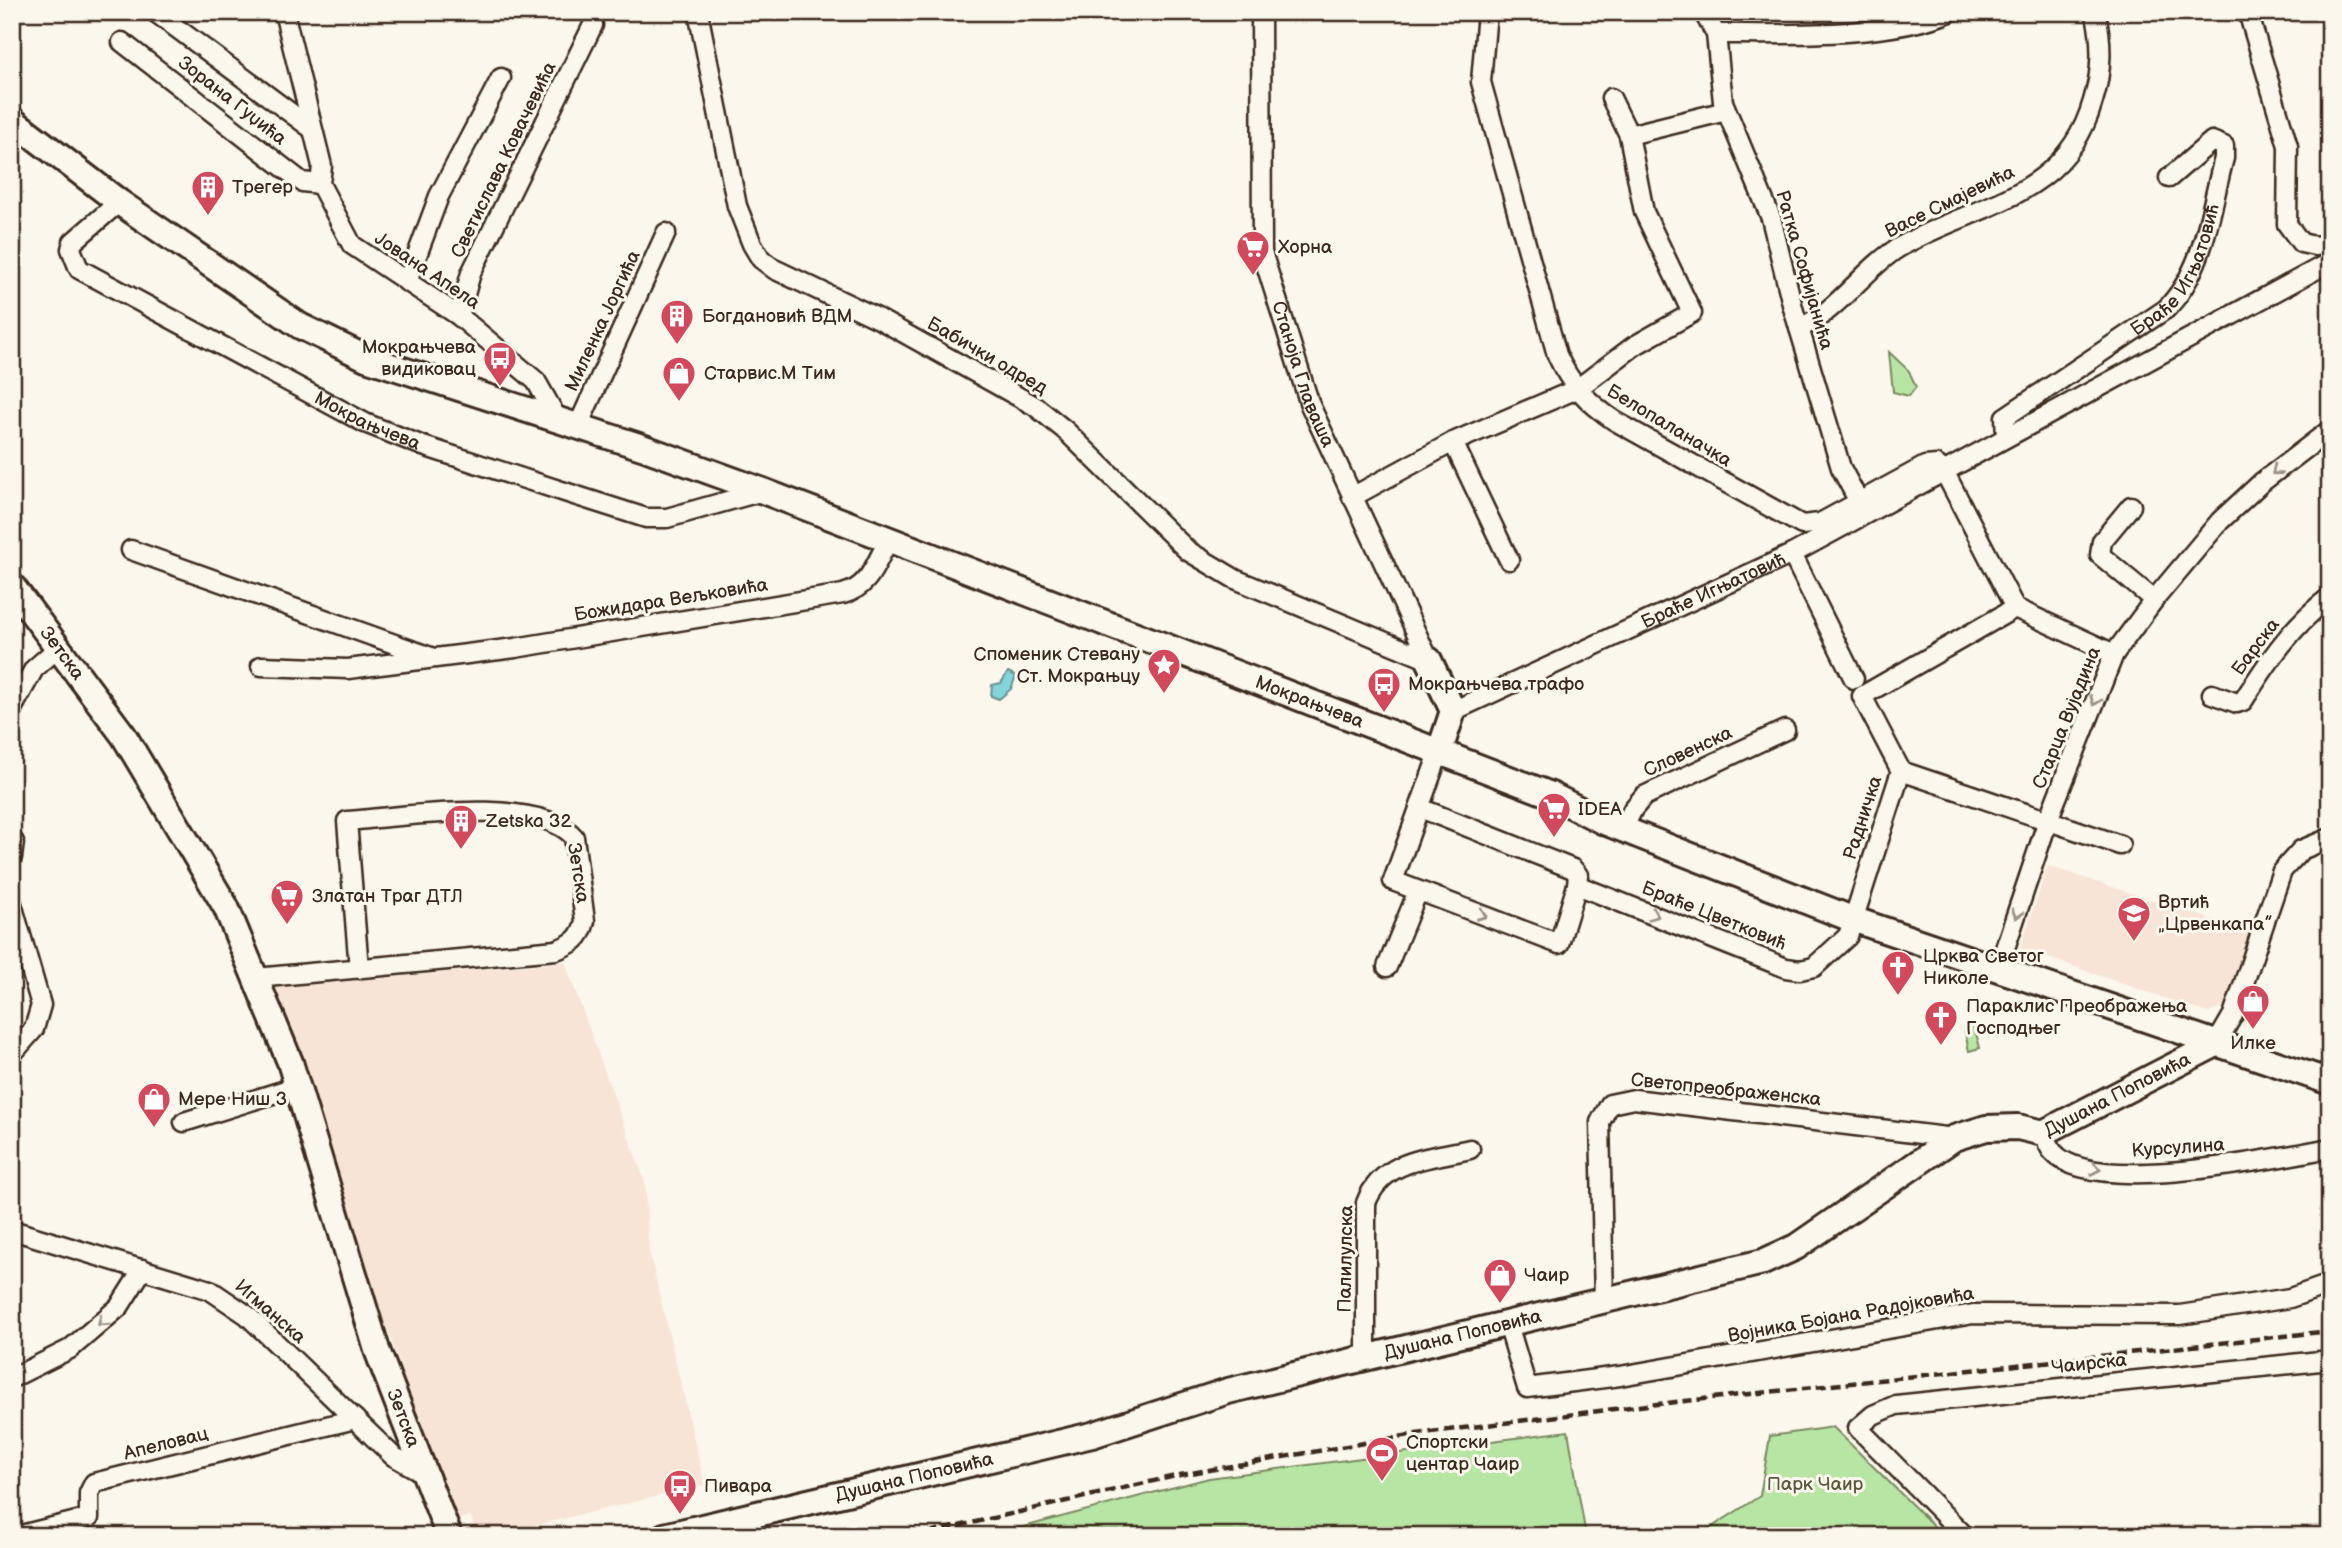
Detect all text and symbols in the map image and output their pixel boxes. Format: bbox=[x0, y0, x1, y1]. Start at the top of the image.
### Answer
street label: Зорана Гуџића bbox=[173, 52, 291, 150]
street label: Светислава Ковачевића bbox=[446, 58, 562, 262]
street label: Васе Смајевића bbox=[1882, 161, 2018, 243]
building icon: Трегер bbox=[189, 168, 227, 217]
place label: Трегер bbox=[232, 176, 293, 199]
street label: Ратка Софијанића bbox=[1770, 187, 1838, 353]
street label: Браће Игњатовић bbox=[2126, 202, 2224, 341]
street label: Јована Апела bbox=[370, 227, 484, 315]
supermarket icon: Хорна bbox=[1234, 228, 1272, 277]
place label: Хорна bbox=[1278, 236, 1332, 259]
street label: Миленка Јоргића bbox=[560, 247, 646, 395]
building icon: Богдановић ВДМ bbox=[658, 297, 696, 346]
street label: Станоја Главаша bbox=[1267, 298, 1340, 451]
place label: Богдановић ВДМ bbox=[702, 305, 853, 328]
street label: Бабички одред bbox=[923, 312, 1052, 400]
place label: Мокрањчева видиковац bbox=[362, 336, 476, 381]
bus stop icon: Мокрањчева видиковац bbox=[481, 339, 519, 388]
shop icon: Старвис.М Тим bbox=[660, 354, 698, 403]
place label: Старвис.М Тим bbox=[704, 362, 836, 385]
street label: Белопаланачка bbox=[1602, 380, 1736, 472]
street label: Мокрањчева bbox=[310, 386, 424, 455]
one-way arrow bbox=[2271, 463, 2284, 475]
street label: Браће Игњатовић bbox=[1638, 547, 1789, 634]
street label: Божидара Вељковића bbox=[573, 573, 769, 627]
street label: Барска bbox=[2227, 614, 2285, 680]
street label: Зетска bbox=[35, 622, 90, 684]
place label: Споменик Стевану Ст. Мокрањцу bbox=[974, 643, 1140, 688]
street label: Старца Вујадина bbox=[2028, 644, 2106, 792]
place icon: Споменик Стевану Ст. Мокрањцу bbox=[1145, 646, 1183, 695]
bus stop icon: Мокрањчева трафо bbox=[1365, 665, 1403, 714]
street label: Мокрањчева bbox=[1252, 670, 1367, 733]
place label: Мокрањчева трафо bbox=[1408, 673, 1584, 696]
one-way arrow bbox=[2090, 694, 2104, 706]
street label: Словенска bbox=[1640, 721, 1736, 783]
street label: Радничка bbox=[1839, 773, 1887, 863]
supermarket icon: IDEA bbox=[1535, 790, 1573, 839]
place label: IDEA bbox=[1578, 798, 1622, 821]
building icon: Zetska 32 bbox=[442, 802, 480, 851]
place label: Zetska 32 bbox=[485, 810, 573, 833]
street label: Зетска bbox=[562, 841, 594, 905]
supermarket icon: Златан Траг ДТЛ bbox=[268, 877, 306, 926]
street label: Браће Цветковић bbox=[1638, 877, 1790, 955]
place label: Златан Траг ДТЛ bbox=[312, 885, 463, 908]
place label: Вртић „Црвенкапа” bbox=[2158, 891, 2273, 936]
school or university icon: Вртић „Црвенкапа” bbox=[2115, 894, 2153, 943]
one-way arrow bbox=[1475, 907, 1487, 921]
one-way arrow bbox=[1647, 907, 1659, 921]
one-way arrow bbox=[2011, 908, 2025, 920]
place label: Црква Светог Николе bbox=[1923, 945, 2044, 990]
church icon: Црква Светог Николе bbox=[1879, 948, 1917, 997]
shop icon: Илке bbox=[2234, 982, 2272, 1031]
place label: Параклис Преображења Господњег bbox=[1966, 995, 2187, 1040]
church icon: Параклис Преображења Господњег bbox=[1922, 998, 1960, 1047]
place label: Илке bbox=[2230, 1032, 2276, 1055]
street label: Душана Поповића bbox=[2040, 1048, 2194, 1142]
street label: Светопреображенска bbox=[1630, 1069, 1822, 1111]
shop icon: Мере Ниш 3 bbox=[135, 1080, 173, 1129]
place label: Мере Ниш 3 bbox=[178, 1088, 287, 1111]
street label: Курсулина bbox=[2131, 1133, 2225, 1163]
one-way arrow bbox=[2090, 1160, 2102, 1175]
street label: Палилулска bbox=[1334, 1205, 1358, 1313]
shop icon: Чаир bbox=[1481, 1256, 1519, 1305]
place label: Чаир bbox=[1524, 1264, 1569, 1287]
street label: Игманска bbox=[230, 1275, 310, 1349]
street label: Војника Бојана Радојковића bbox=[1726, 1282, 1976, 1348]
street label: Душана Поповића bbox=[1381, 1304, 1544, 1365]
one-way arrow bbox=[97, 1314, 110, 1326]
street label: Чаирска bbox=[2050, 1349, 2128, 1379]
street label: Зетска bbox=[382, 1386, 425, 1451]
street label: Апеловац bbox=[120, 1422, 211, 1466]
place label: Спортски центар Чаир bbox=[1406, 1431, 1520, 1476]
sports icon: Спортски центар Чаир bbox=[1363, 1434, 1401, 1483]
street label: Душана Поповића bbox=[833, 1447, 995, 1507]
bus stop icon: Пивара bbox=[661, 1467, 699, 1516]
park label: Парк Чаир bbox=[1767, 1473, 1864, 1496]
place label: Пивара bbox=[704, 1475, 772, 1498]

